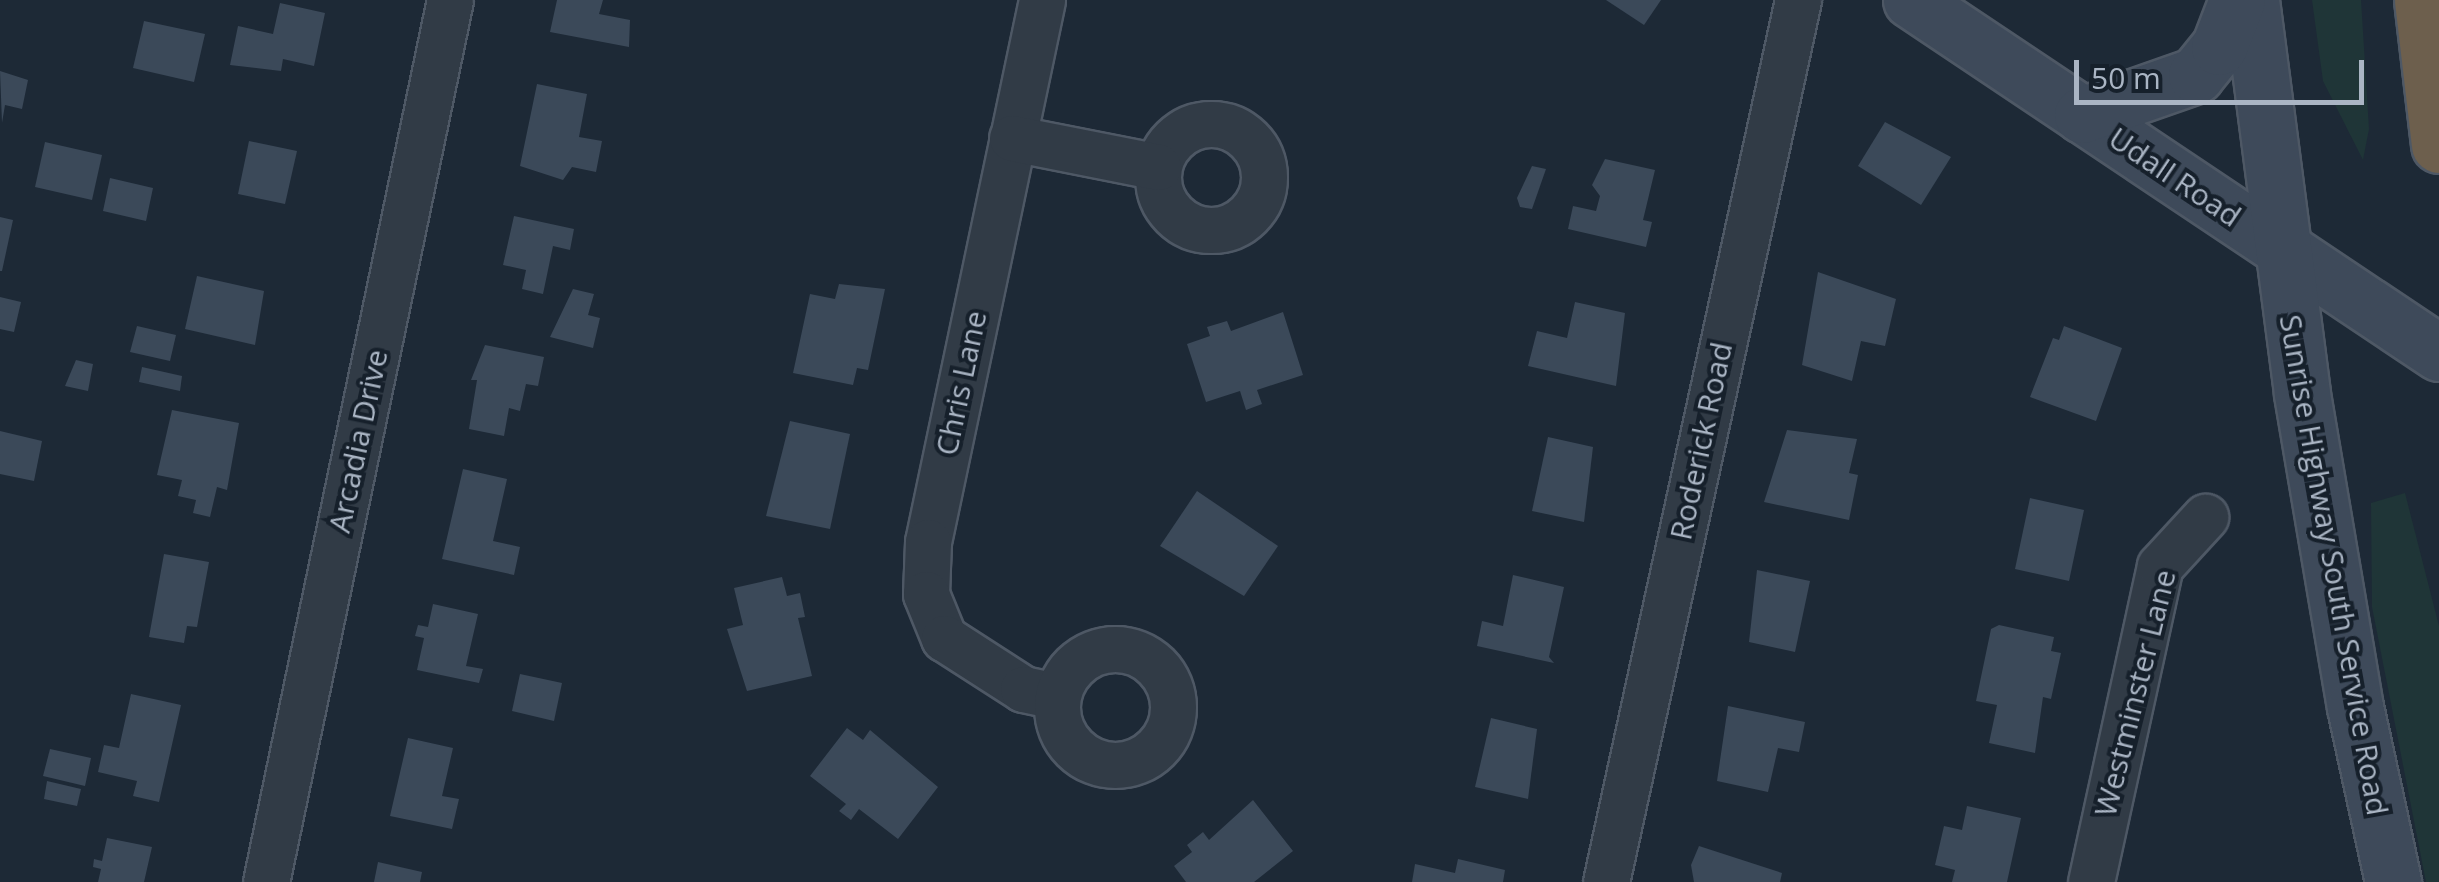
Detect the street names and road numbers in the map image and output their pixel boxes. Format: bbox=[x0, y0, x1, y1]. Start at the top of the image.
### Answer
street label: Udall Road bbox=[2102, 120, 2248, 234]
street label: Chris Lane bbox=[928, 307, 994, 459]
street label: Sunrise Highway South Service Road bbox=[2272, 312, 2396, 818]
street label: Roderick Road bbox=[1662, 339, 1740, 543]
street label: Arcadia Drive bbox=[321, 346, 395, 536]
street label: Westminster Lane bbox=[2087, 566, 2183, 820]

